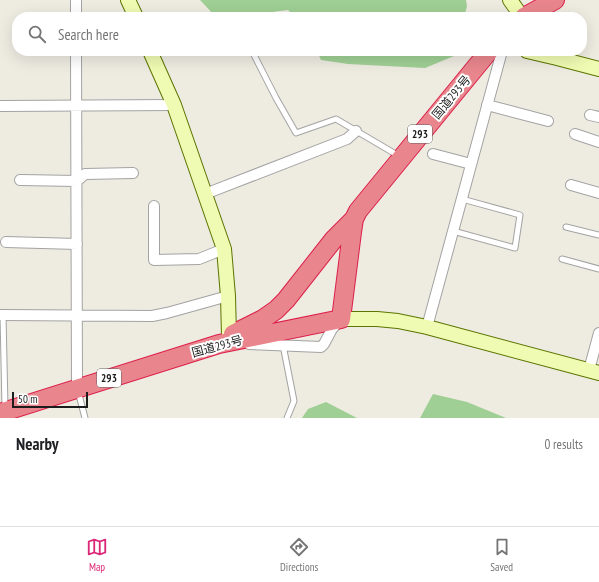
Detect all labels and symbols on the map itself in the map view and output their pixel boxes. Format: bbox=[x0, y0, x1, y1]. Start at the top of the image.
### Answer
street label: 国道293号 bbox=[428, 72, 474, 122]
road number: 293 bbox=[408, 125, 432, 143]
street label: 国道293号 bbox=[190, 332, 244, 360]
road number: 293 bbox=[97, 369, 121, 387]
scale bar bbox=[12, 390, 88, 409]

